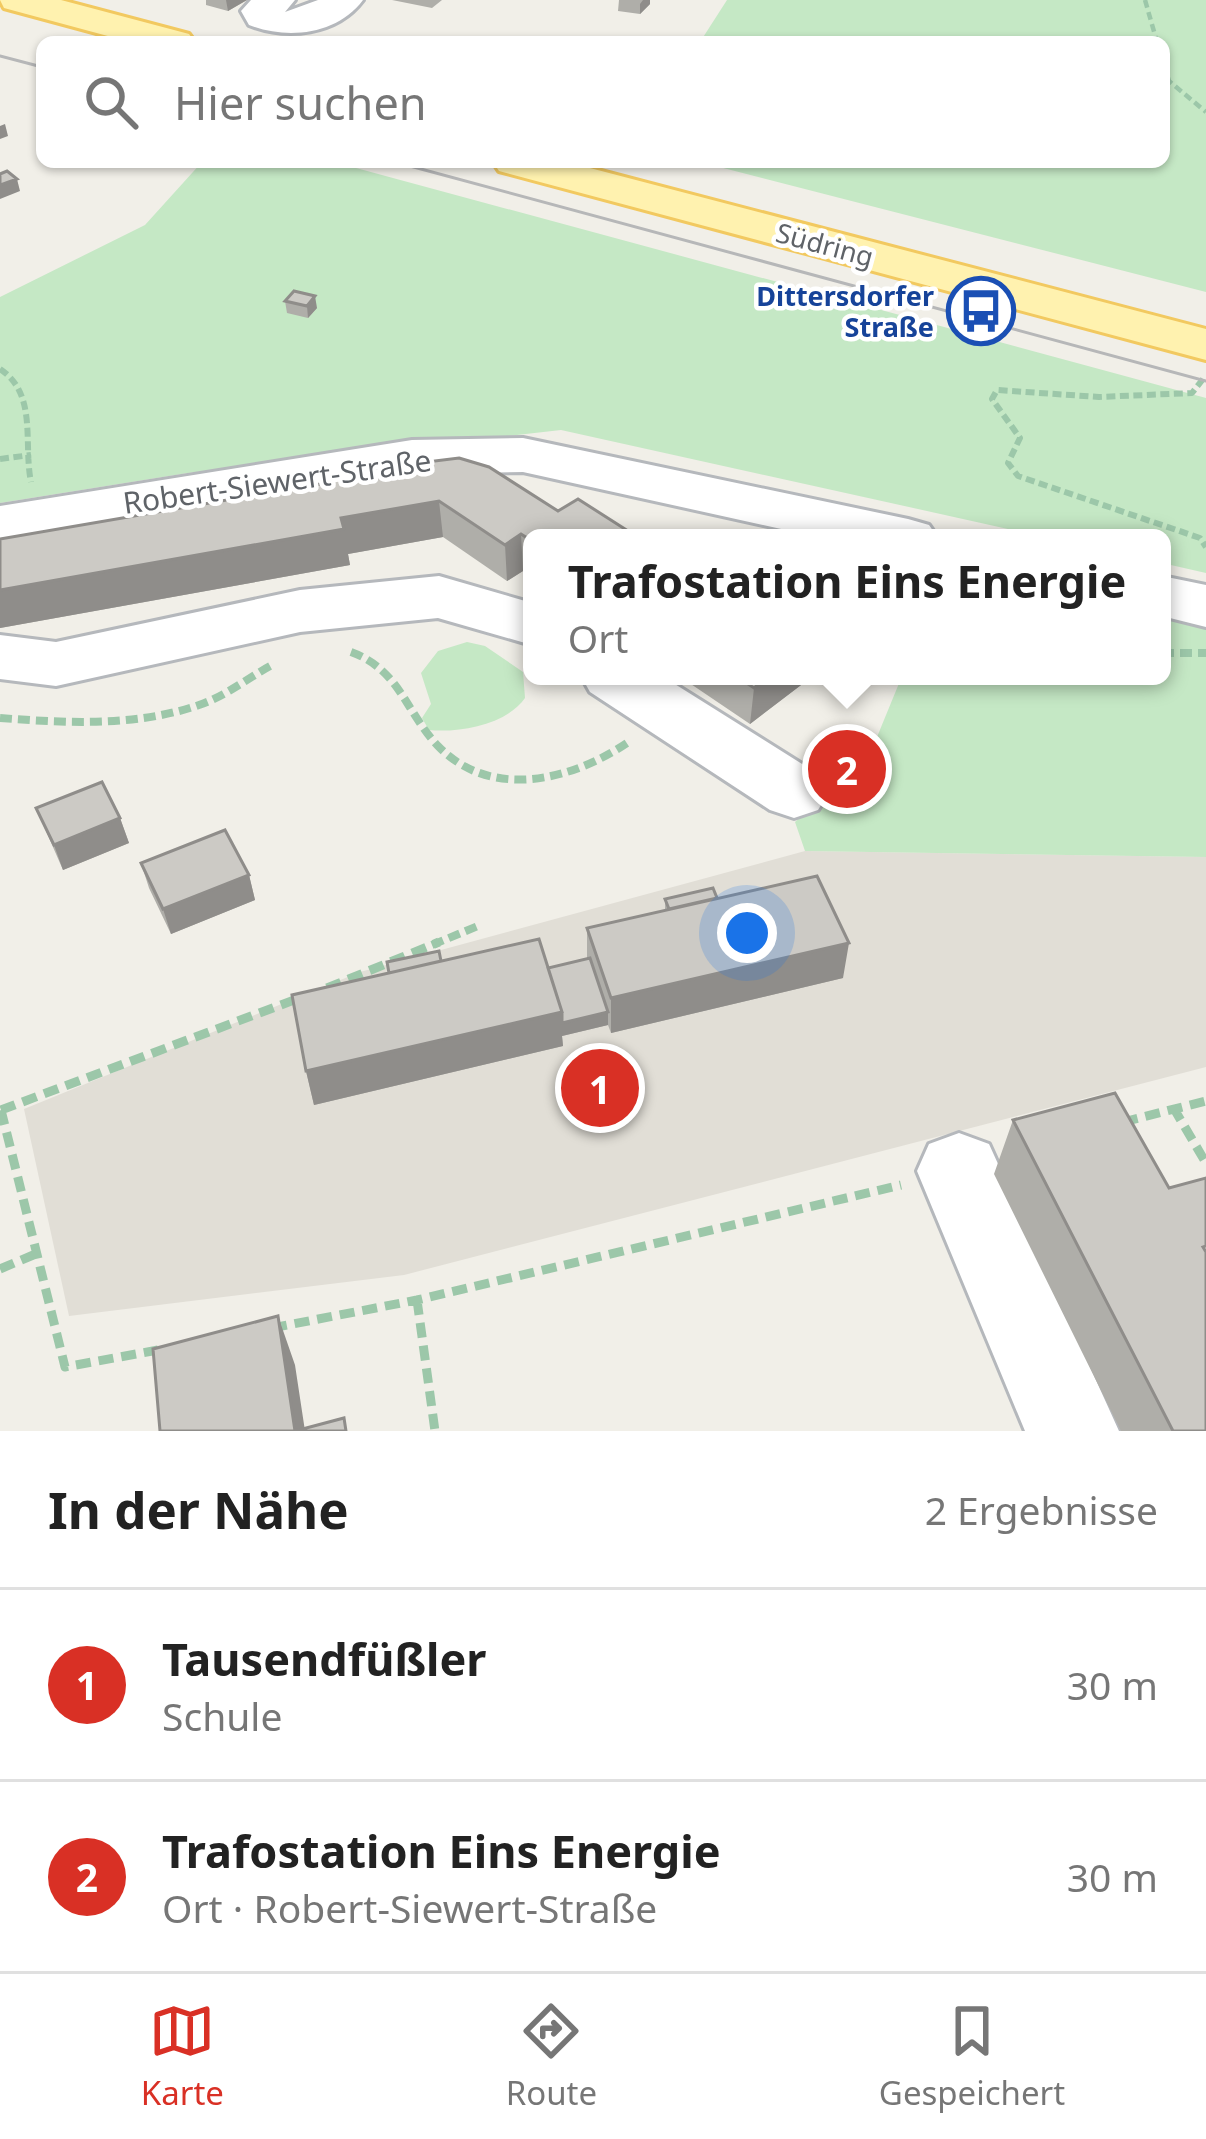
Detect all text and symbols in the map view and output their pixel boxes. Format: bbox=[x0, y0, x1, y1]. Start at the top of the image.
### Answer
search box bbox=[36, 36, 1170, 168]
icon: search bbox=[78, 69, 144, 135]
text: Hier suchen bbox=[174, 72, 427, 133]
street label: Südring bbox=[772, 213, 878, 275]
bus stop icon: Dittersdorfer Straße bbox=[946, 276, 1016, 346]
place label: Dittersdorfer Straße bbox=[756, 277, 934, 345]
street label: Robert-Siewert-Straße bbox=[120, 439, 434, 523]
popup bbox=[523, 529, 1171, 685]
text: Trafostation Eins Energie bbox=[568, 550, 1126, 611]
text: Ort bbox=[568, 611, 628, 664]
pin: 2 bbox=[808, 724, 886, 814]
your location bbox=[717, 903, 777, 963]
pin: 1 bbox=[561, 1043, 639, 1133]
text: In der Nähe bbox=[48, 1474, 349, 1544]
text: 2 Ergebnisse bbox=[925, 1483, 1158, 1536]
text: Tausendfüßler bbox=[162, 1628, 486, 1689]
text: 1 bbox=[76, 1658, 98, 1711]
text: 30 m bbox=[1067, 1658, 1158, 1711]
text: Schule bbox=[162, 1689, 282, 1742]
text: Trafostation Eins Energie bbox=[162, 1820, 721, 1881]
text: 2 bbox=[76, 1850, 98, 1903]
text: 30 m bbox=[1067, 1850, 1158, 1903]
text: Ort · Robert-Siewert-Straße bbox=[162, 1881, 657, 1934]
tab: Karte bbox=[141, 1998, 224, 2115]
tab: Route bbox=[506, 1998, 597, 2115]
tab: Gespeichert bbox=[879, 1998, 1065, 2115]

